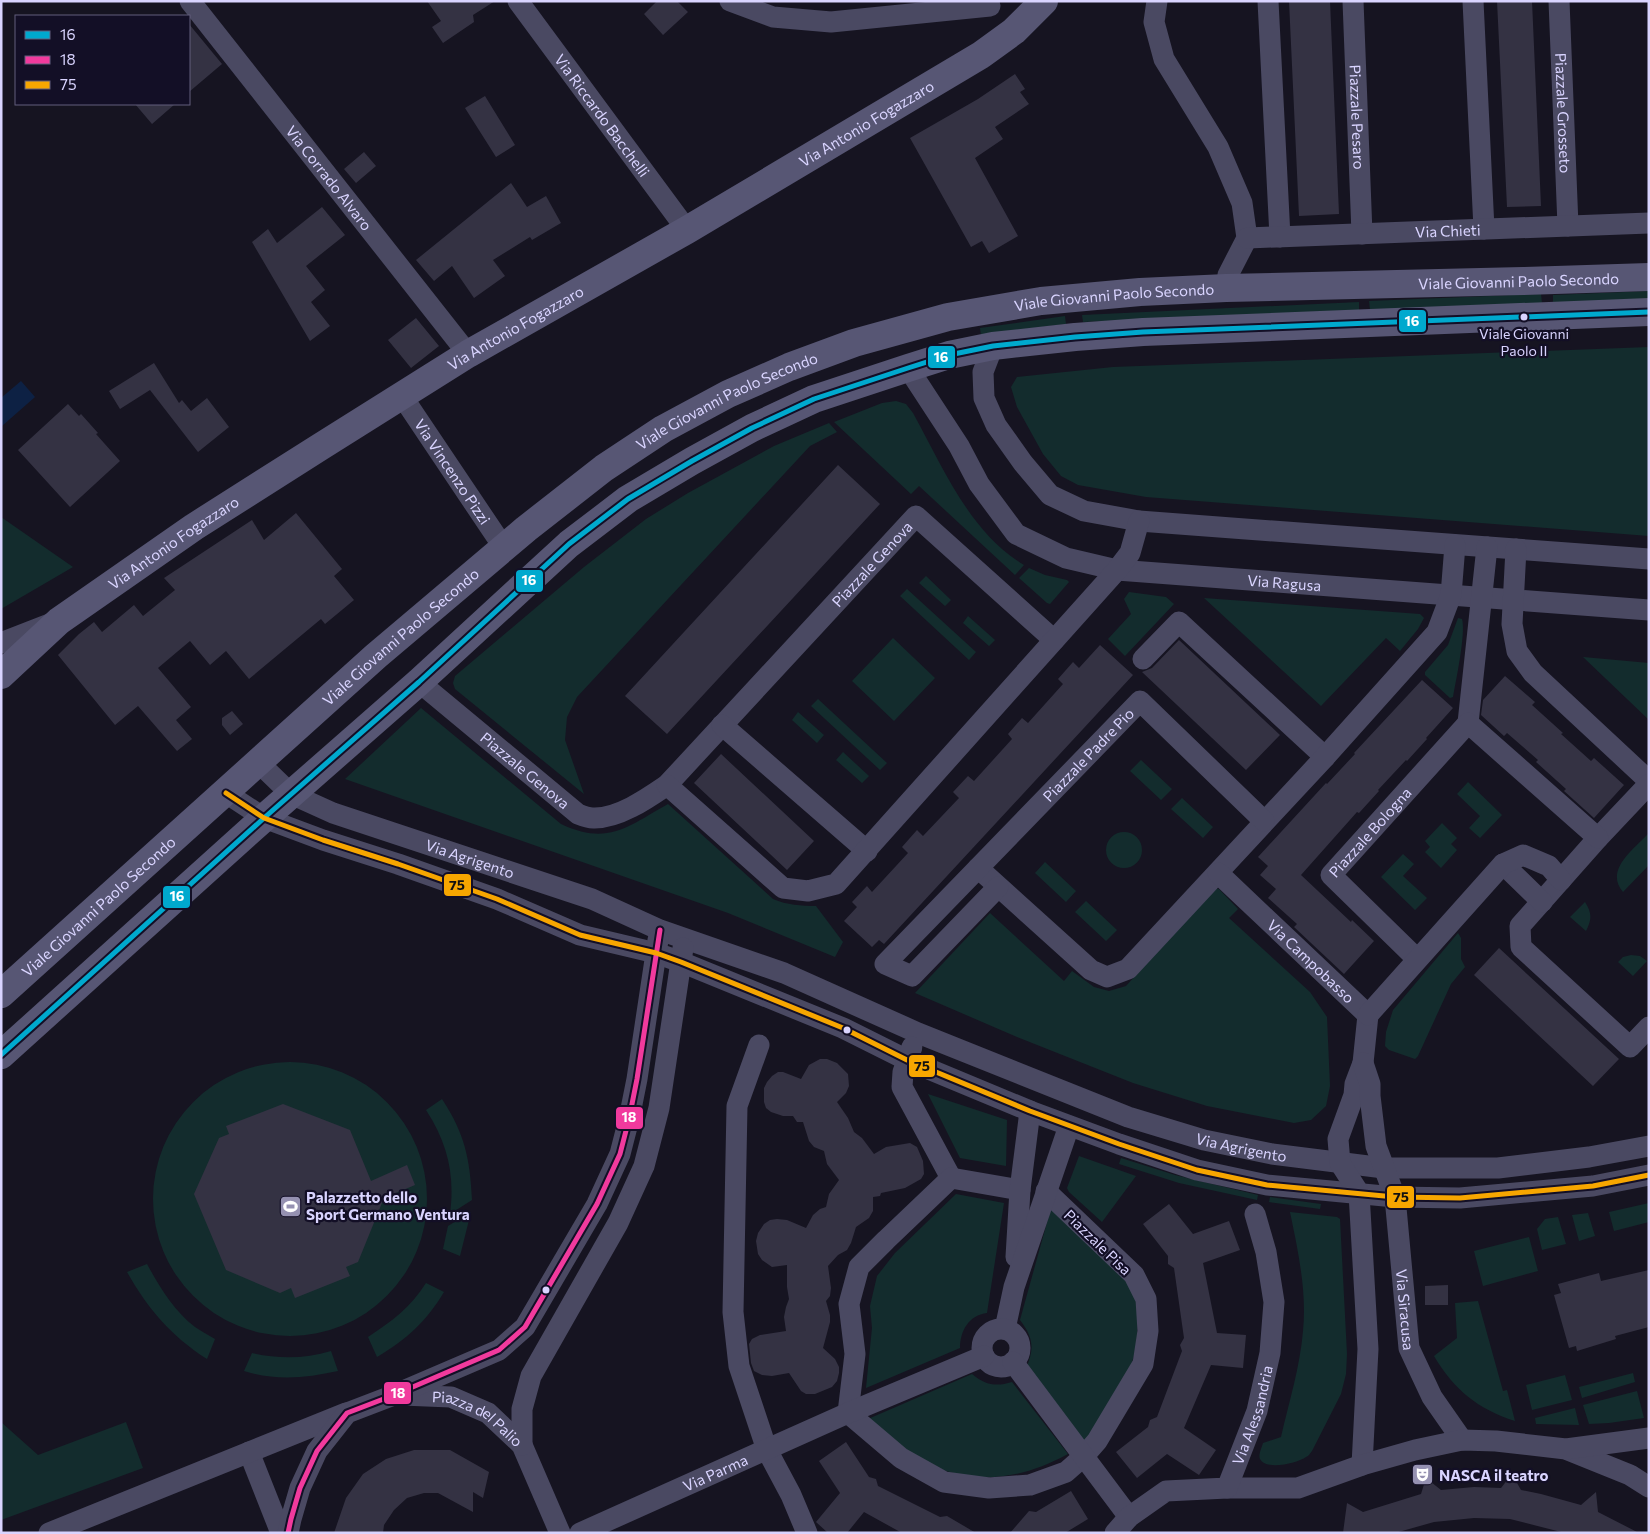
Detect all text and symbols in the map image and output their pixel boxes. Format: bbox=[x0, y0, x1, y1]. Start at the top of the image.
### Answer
legend bbox=[15, 15, 190, 105]
text: 16 bbox=[60, 25, 76, 43]
text: 18 bbox=[60, 50, 76, 68]
street label: Via Riccardo Bacchelli bbox=[551, 50, 654, 180]
street label: Piazzale Grosseto bbox=[1552, 52, 1575, 174]
street label: Piazzale Pesaro bbox=[1346, 64, 1368, 170]
text: 75 bbox=[60, 75, 77, 93]
street label: Via Antonio Fogazzaro bbox=[795, 76, 937, 170]
street label: Via Corrado Alvaro bbox=[282, 122, 376, 234]
street label: Via Chieti bbox=[1415, 220, 1481, 241]
street label: Viale Giovanni Paolo Secondo bbox=[1418, 269, 1619, 292]
street label: Viale Giovanni Paolo Secondo bbox=[1013, 280, 1215, 314]
street label: Via Antonio Fogazzaro bbox=[444, 282, 587, 374]
line badge: 16 bbox=[1398, 309, 1427, 333]
text: 16 bbox=[1405, 312, 1420, 329]
marker: Viale Giovanni Paolo II bbox=[1519, 312, 1529, 322]
place label: Viale Giovanni Paolo II bbox=[1479, 325, 1569, 359]
line badge: 16 bbox=[927, 345, 956, 369]
street label: Viale Giovanni Paolo Secondo bbox=[633, 348, 820, 453]
text: 16 bbox=[934, 348, 949, 365]
street label: Via Vincenzo Pizzi bbox=[411, 415, 494, 528]
street label: Via Antonio Fogazzaro bbox=[105, 492, 242, 593]
street label: Piazzale Genova bbox=[828, 517, 916, 610]
street label: Viale Giovanni Paolo Secondo bbox=[319, 564, 482, 709]
line badge: 16 bbox=[515, 569, 544, 593]
text: 16 bbox=[522, 571, 537, 588]
street label: Via Ragusa bbox=[1247, 571, 1322, 594]
street label: Piazzale Padre Pio bbox=[1039, 704, 1137, 805]
street label: Piazzale Genova bbox=[477, 728, 573, 812]
street label: Piazzale Bologna bbox=[1325, 783, 1415, 881]
street label: Viale Giovanni Paolo Secondo bbox=[18, 832, 179, 980]
street label: Via Agrigento bbox=[423, 835, 517, 882]
line badge: 75 bbox=[443, 873, 472, 897]
text: 75 bbox=[449, 876, 465, 893]
line badge: 16 bbox=[162, 885, 191, 909]
text: 16 bbox=[170, 887, 185, 904]
street label: Via Campobasso bbox=[1264, 916, 1358, 1007]
unlabelled marker bbox=[842, 1025, 852, 1035]
line badge: 75 bbox=[908, 1054, 936, 1078]
text: 75 bbox=[914, 1057, 930, 1074]
line badge: 18 bbox=[615, 1106, 644, 1130]
text: 18 bbox=[622, 1108, 637, 1125]
street label: Via Agrigento bbox=[1194, 1129, 1288, 1165]
line badge: 75 bbox=[1386, 1185, 1415, 1209]
place label: Palazzetto dello Sport Germano Ventura bbox=[306, 1188, 470, 1223]
text: 75 bbox=[1393, 1188, 1409, 1205]
sports icon: Palazzetto dello Sport Germano Ventura bbox=[278, 1194, 302, 1218]
street label: Piazzale Pisa bbox=[1061, 1206, 1135, 1278]
street label: Via Siracusa bbox=[1393, 1268, 1418, 1351]
unlabelled marker bbox=[541, 1285, 551, 1295]
street label: Via Alessandria bbox=[1228, 1364, 1276, 1467]
line badge: 18 bbox=[383, 1381, 412, 1405]
text: 18 bbox=[391, 1384, 406, 1401]
street label: Piazza del Palio bbox=[432, 1387, 527, 1450]
street label: Via Parma bbox=[680, 1450, 750, 1495]
theatre icon: NASCA il teatro bbox=[1411, 1463, 1435, 1487]
place label: NASCA il teatro bbox=[1439, 1466, 1548, 1484]

